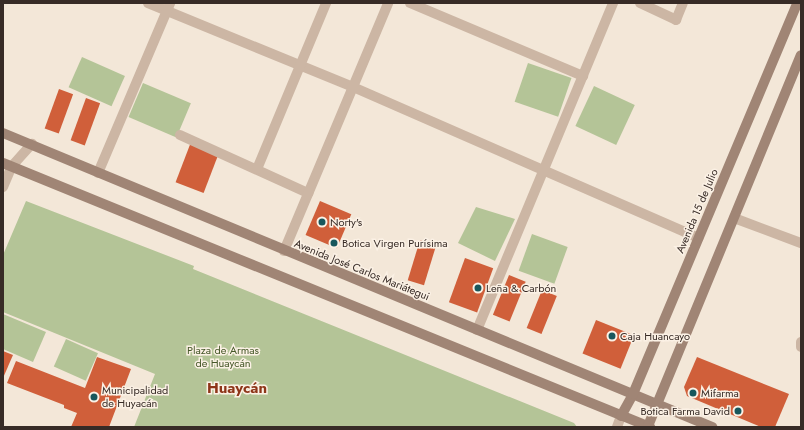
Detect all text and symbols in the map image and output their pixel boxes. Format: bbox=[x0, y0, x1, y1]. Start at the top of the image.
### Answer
street label: Avenida 15 de Julio bbox=[673, 167, 721, 255]
place label: Norty's bbox=[330, 215, 362, 229]
marker: Norty's bbox=[317, 217, 327, 227]
place label: Botica Virgen Purísima bbox=[342, 236, 448, 250]
street label: Avenida José Carlos Mariátegui bbox=[292, 237, 432, 303]
marker: Botica Virgen Purísima bbox=[329, 238, 339, 248]
place label: Leña & Carbón bbox=[486, 281, 556, 295]
marker: Leña & Carbón bbox=[473, 283, 483, 293]
place label: Caja Huancayo bbox=[620, 329, 690, 343]
marker: Caja Huancayo bbox=[607, 331, 617, 341]
park label: Plaza de Armas de Huaycán bbox=[187, 344, 259, 370]
district label: Huaycán bbox=[207, 380, 267, 398]
place label: Municipalidad de Huyacán bbox=[102, 384, 168, 410]
place label: Mifarma bbox=[701, 386, 739, 400]
marker: Mifarma bbox=[688, 388, 698, 398]
marker: Municipalidad de Huyacán bbox=[89, 392, 99, 402]
place label: Botica Farma David bbox=[640, 404, 730, 418]
marker: Botica Farma David bbox=[733, 406, 743, 416]

